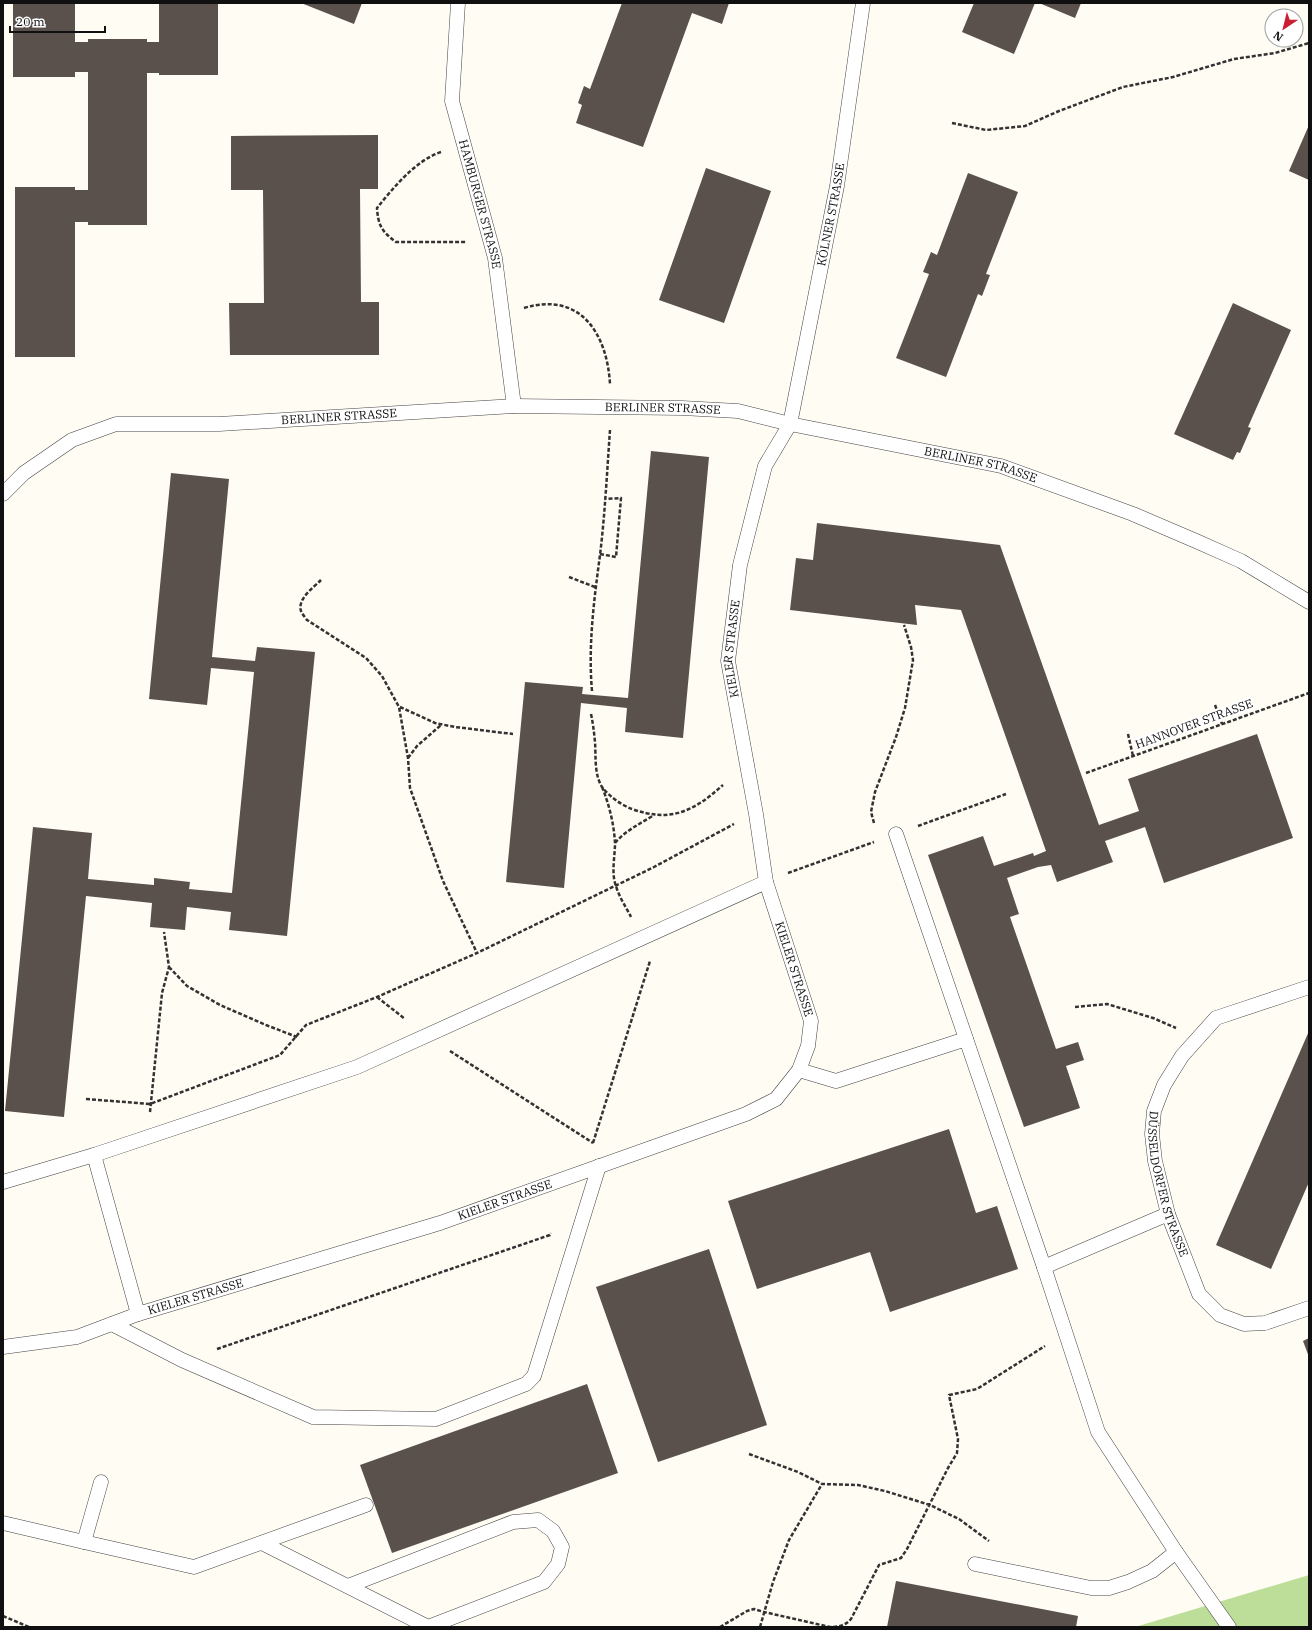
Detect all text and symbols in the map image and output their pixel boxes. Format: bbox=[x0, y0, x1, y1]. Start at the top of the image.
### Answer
scale bar bbox=[10, 8, 105, 34]
north arrow bbox=[1264, 8, 1304, 48]
text: 20 m bbox=[16, 14, 45, 29]
text: N bbox=[1270, 28, 1286, 44]
street label: HAMBURGER STRASSE bbox=[456, 138, 504, 269]
street label: KÖLNER STRASSE bbox=[813, 162, 847, 267]
street label: BERLINER STRASSE bbox=[605, 399, 721, 417]
street label: BERLINER STRASSE bbox=[281, 405, 397, 427]
street label: BERLINER STRASSE bbox=[923, 443, 1039, 486]
street label: KIELER STRASSE bbox=[720, 599, 743, 699]
street label: HANNOVER STRASSE bbox=[1133, 695, 1255, 752]
street label: KIELER STRASSE bbox=[772, 920, 817, 1018]
street label: DÜSSELDORFER STRASSE bbox=[1145, 1110, 1192, 1259]
street label: KIELER STRASSE bbox=[455, 1176, 554, 1223]
street label: KIELER STRASSE bbox=[146, 1275, 245, 1318]

